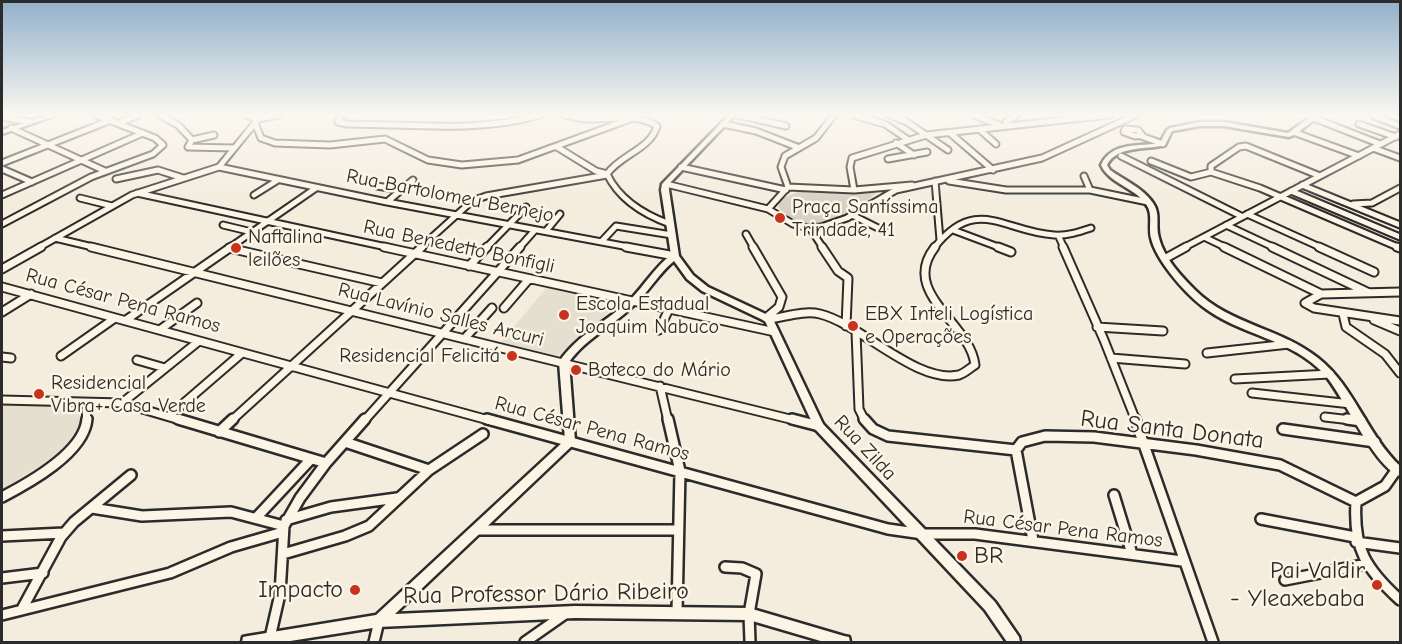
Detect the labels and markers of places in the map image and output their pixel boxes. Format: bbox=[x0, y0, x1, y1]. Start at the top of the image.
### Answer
place label: Praça Santíssima Trindade, 41 bbox=[792, 195, 938, 242]
marker: Praça Santíssima Trindade, 41 bbox=[773, 211, 787, 225]
place label: Naftalina leilões bbox=[248, 225, 323, 272]
marker: Naftalina leilões bbox=[229, 241, 243, 255]
place label: Escola Estadual Joaquim Nabuco bbox=[576, 292, 719, 339]
place label: EBX Inteli Logística e Operações bbox=[865, 302, 1033, 349]
marker: Escola Estadual Joaquim Nabuco bbox=[557, 308, 571, 322]
marker: EBX Inteli Logística e Operações bbox=[846, 319, 860, 333]
place label: Residencial Felicitá bbox=[339, 344, 500, 368]
marker: Residencial Felicitá bbox=[505, 349, 519, 363]
place label: Boteco do Mário bbox=[588, 358, 731, 382]
marker: Boteco do Mário bbox=[569, 363, 583, 377]
place label: Residencial Vibra+ Casa Verde bbox=[51, 371, 206, 418]
marker: Residencial Vibra+ Casa Verde bbox=[32, 387, 46, 401]
place label: BR bbox=[974, 542, 1003, 570]
marker: BR bbox=[955, 549, 969, 563]
place label: Pai Valdir - Yleaxebaba bbox=[1230, 557, 1365, 613]
place label: Impacto bbox=[258, 576, 343, 604]
marker: Pai Valdir - Yleaxebaba bbox=[1370, 578, 1384, 592]
marker: Impacto bbox=[348, 583, 362, 597]

